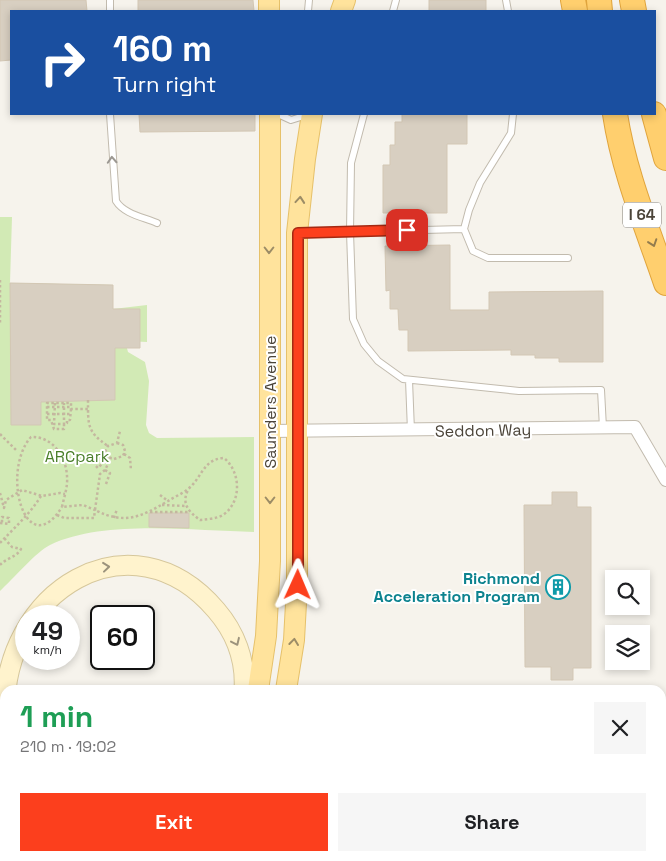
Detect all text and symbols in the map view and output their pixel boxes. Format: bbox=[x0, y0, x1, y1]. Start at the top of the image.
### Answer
text: 160 m bbox=[113, 27, 212, 71]
icon: right bbox=[30, 30, 95, 95]
text: Turn right bbox=[113, 70, 216, 98]
one-way arrow bbox=[107, 156, 118, 164]
one-way arrow bbox=[294, 195, 305, 203]
road number: I 64 bbox=[623, 202, 661, 228]
pin bbox=[386, 209, 428, 251]
icon: arrive bbox=[393, 216, 421, 244]
one-way arrow bbox=[647, 238, 657, 246]
one-way arrow bbox=[264, 246, 274, 254]
street label: Saunders Avenue bbox=[260, 336, 281, 468]
street label: Seddon Way bbox=[435, 419, 531, 442]
park label: ARCpark bbox=[45, 446, 110, 467]
one-way arrow bbox=[265, 496, 275, 504]
position arrow bbox=[271, 558, 323, 610]
one-way arrow bbox=[102, 562, 110, 573]
place label: Richmond Acceleration Program bbox=[374, 568, 540, 607]
map controls bbox=[605, 570, 650, 670]
button: search bbox=[605, 570, 650, 615]
building icon: Richmond Acceleration Program bbox=[545, 574, 571, 600]
speed limit sign: 60 bbox=[90, 605, 155, 670]
text: 49 bbox=[32, 615, 63, 647]
button: layers bbox=[605, 625, 650, 670]
one-way arrow bbox=[230, 637, 240, 646]
one-way arrow bbox=[288, 638, 299, 646]
text: km/h bbox=[33, 642, 62, 658]
text: 1 min bbox=[20, 697, 93, 736]
button: close bbox=[594, 702, 646, 754]
text: 210 m · 19:02 bbox=[20, 736, 116, 757]
button: Exit bbox=[20, 793, 328, 851]
button: Share bbox=[338, 793, 646, 851]

